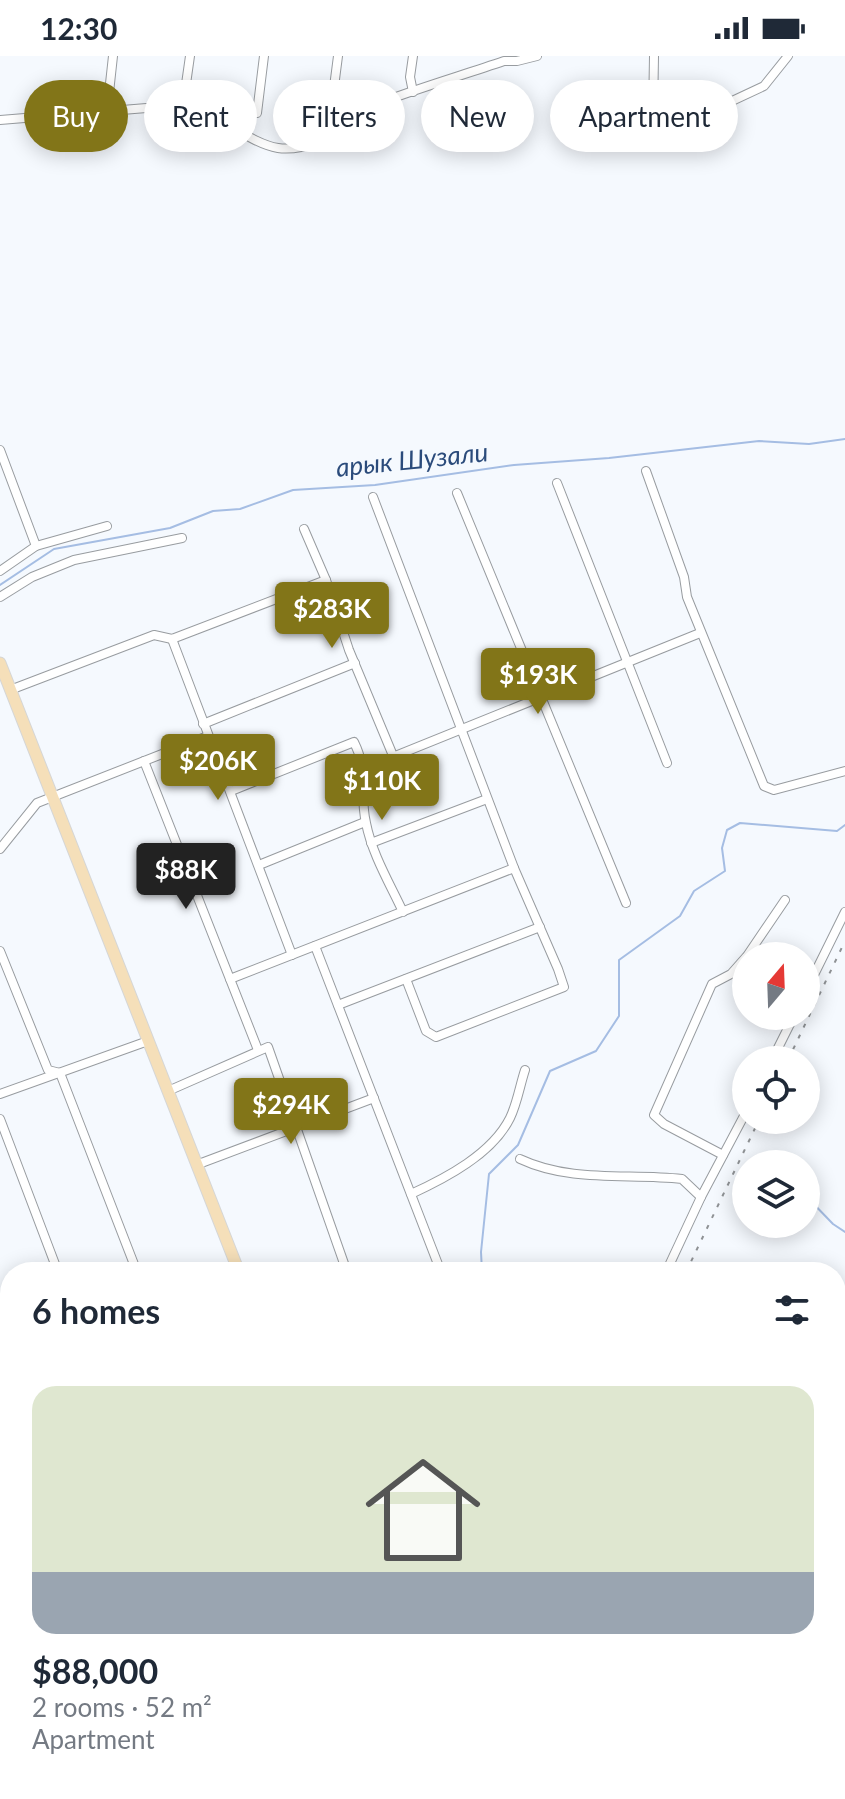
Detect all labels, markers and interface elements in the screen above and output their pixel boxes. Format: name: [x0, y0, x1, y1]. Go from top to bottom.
text: 12:30: [40, 10, 117, 46]
chip: Buy: [24, 80, 128, 152]
chip: Rent: [144, 80, 257, 152]
chip: Filters: [273, 80, 405, 152]
chip: New: [421, 80, 534, 152]
chip: Apartment: [550, 80, 738, 152]
water label: арык Шузали: [334, 435, 490, 483]
pin: $283K: [276, 582, 388, 650]
text: $283K: [293, 592, 371, 624]
pin: $193K: [482, 648, 594, 716]
text: $193K: [499, 658, 577, 690]
pin: $206K: [162, 734, 274, 802]
text: $206K: [179, 744, 257, 776]
pin: $110K: [326, 754, 438, 822]
text: $110K: [343, 764, 421, 796]
pin: $88K: [139, 843, 233, 911]
text: $88K: [154, 853, 218, 885]
north arrow: [732, 942, 820, 1030]
map controls: [732, 942, 820, 1238]
button: locate: [732, 1046, 820, 1134]
pin: $294K: [235, 1078, 347, 1146]
text: $294K: [252, 1088, 330, 1120]
button: layers: [732, 1150, 820, 1238]
icon: filters: [770, 1288, 814, 1332]
text: 6 homes: [32, 1290, 160, 1331]
icon: home: [351, 1438, 495, 1582]
text: $88,000: [32, 1650, 158, 1691]
text: 2 rooms · 52 m²: [32, 1691, 212, 1723]
text: Apartment: [32, 1723, 155, 1755]

